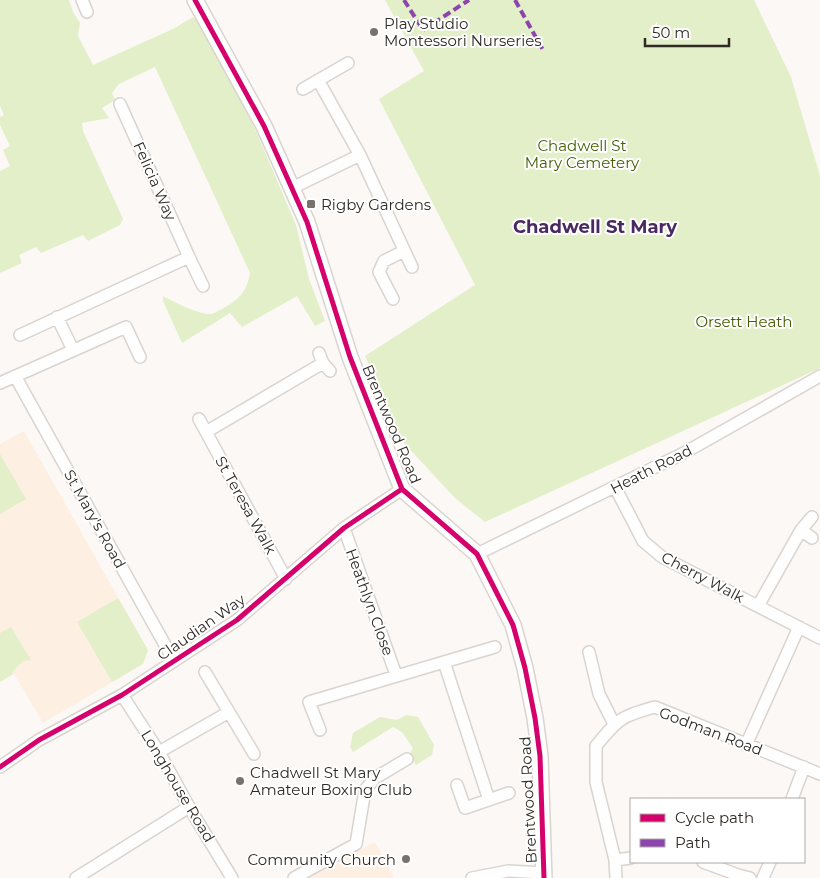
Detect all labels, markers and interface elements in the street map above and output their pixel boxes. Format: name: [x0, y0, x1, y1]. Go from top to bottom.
place label: Play Studio Montessori Nurseries: [384, 14, 542, 50]
scale bar: [645, 15, 729, 47]
text: 50 m: [652, 23, 690, 42]
marker: Play Studio Montessori Nurseries: [368, 26, 380, 38]
park label: Chadwell St Mary Cemetery: [525, 136, 640, 172]
street label: Felicia Way: [129, 139, 181, 224]
place label: Rigby Gardens: [321, 195, 431, 214]
marker: Rigby Gardens: [305, 198, 317, 210]
district label: Chadwell St Mary: [513, 216, 677, 238]
park label: Orsett Heath: [696, 312, 792, 331]
street label: Brentwood Road: [358, 362, 426, 486]
street label: Heath Road: [607, 440, 695, 498]
street label: St Teresa Walk: [211, 453, 281, 557]
street label: St Mary's Road: [60, 466, 130, 572]
street label: Heathlyn Close: [342, 546, 398, 658]
street label: Cherry Walk: [658, 547, 748, 607]
street label: Claudian Way: [153, 589, 249, 664]
street label: Godman Road: [657, 703, 765, 759]
street label: Longhouse Road: [137, 726, 219, 846]
street label: Brentwood Road: [515, 736, 541, 864]
place label: Chadwell St Mary Amateur Boxing Club: [250, 763, 412, 799]
marker: Chadwell St Mary Amateur Boxing Club: [234, 775, 246, 787]
legend: [630, 798, 805, 863]
text: Cycle path: [675, 808, 754, 827]
text: Path: [675, 833, 711, 852]
place label: Community Church: [248, 850, 396, 869]
marker: Community Church: [400, 853, 412, 865]

